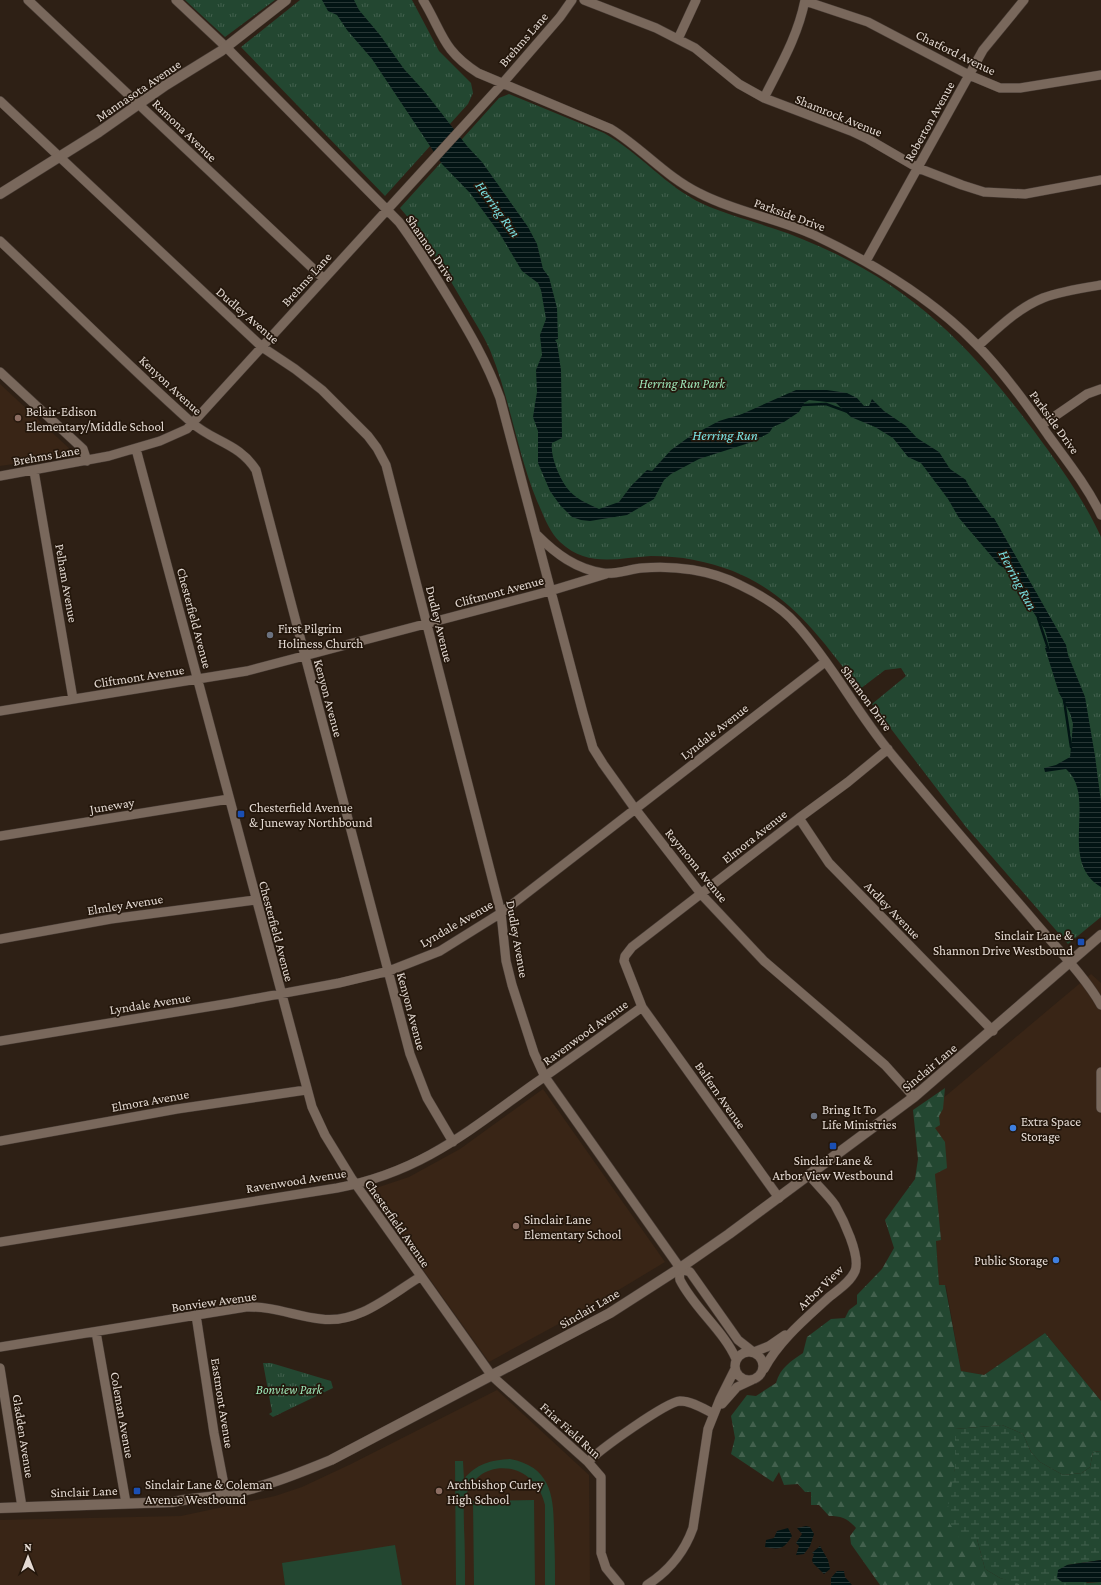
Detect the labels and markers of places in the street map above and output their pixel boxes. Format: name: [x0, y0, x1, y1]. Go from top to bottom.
place label: Belair-Edison Elementary/Middle School: [26, 404, 165, 434]
marker: Belair-Edison Elementary/Middle School: [13, 413, 23, 423]
place label: First Pilgrim Holiness Church: [278, 621, 363, 651]
marker: First Pilgrim Holiness Church: [265, 630, 275, 640]
place label: Chesterfield Avenue & Juneway Northbound: [249, 800, 373, 830]
marker: Chesterfield Avenue & Juneway Northbound: [236, 809, 246, 819]
place label: Sinclair Lane & Shannon Drive Westbound: [933, 928, 1074, 958]
marker: Sinclair Lane & Shannon Drive Westbound: [1076, 937, 1086, 947]
place label: Bring It To Life Ministries: [822, 1102, 897, 1132]
marker: Bring It To Life Ministries: [809, 1111, 819, 1121]
place label: Extra Space Storage: [1021, 1114, 1081, 1144]
marker: Extra Space Storage: [1008, 1123, 1018, 1133]
marker: Sinclair Lane & Arbor View Westbound: [828, 1141, 838, 1151]
place label: Sinclair Lane & Arbor View Westbound: [773, 1153, 894, 1183]
place label: Sinclair Lane Elementary School: [524, 1212, 622, 1242]
marker: Sinclair Lane Elementary School: [511, 1221, 521, 1231]
place label: Public Storage: [974, 1253, 1048, 1268]
marker: Public Storage: [1051, 1255, 1061, 1265]
place label: Sinclair Lane & Coleman Avenue Westbound: [145, 1477, 272, 1507]
place label: Archbishop Curley High School: [447, 1477, 544, 1507]
marker: Sinclair Lane & Coleman Avenue Westbound: [132, 1486, 142, 1496]
marker: Archbishop Curley High School: [434, 1486, 444, 1496]

